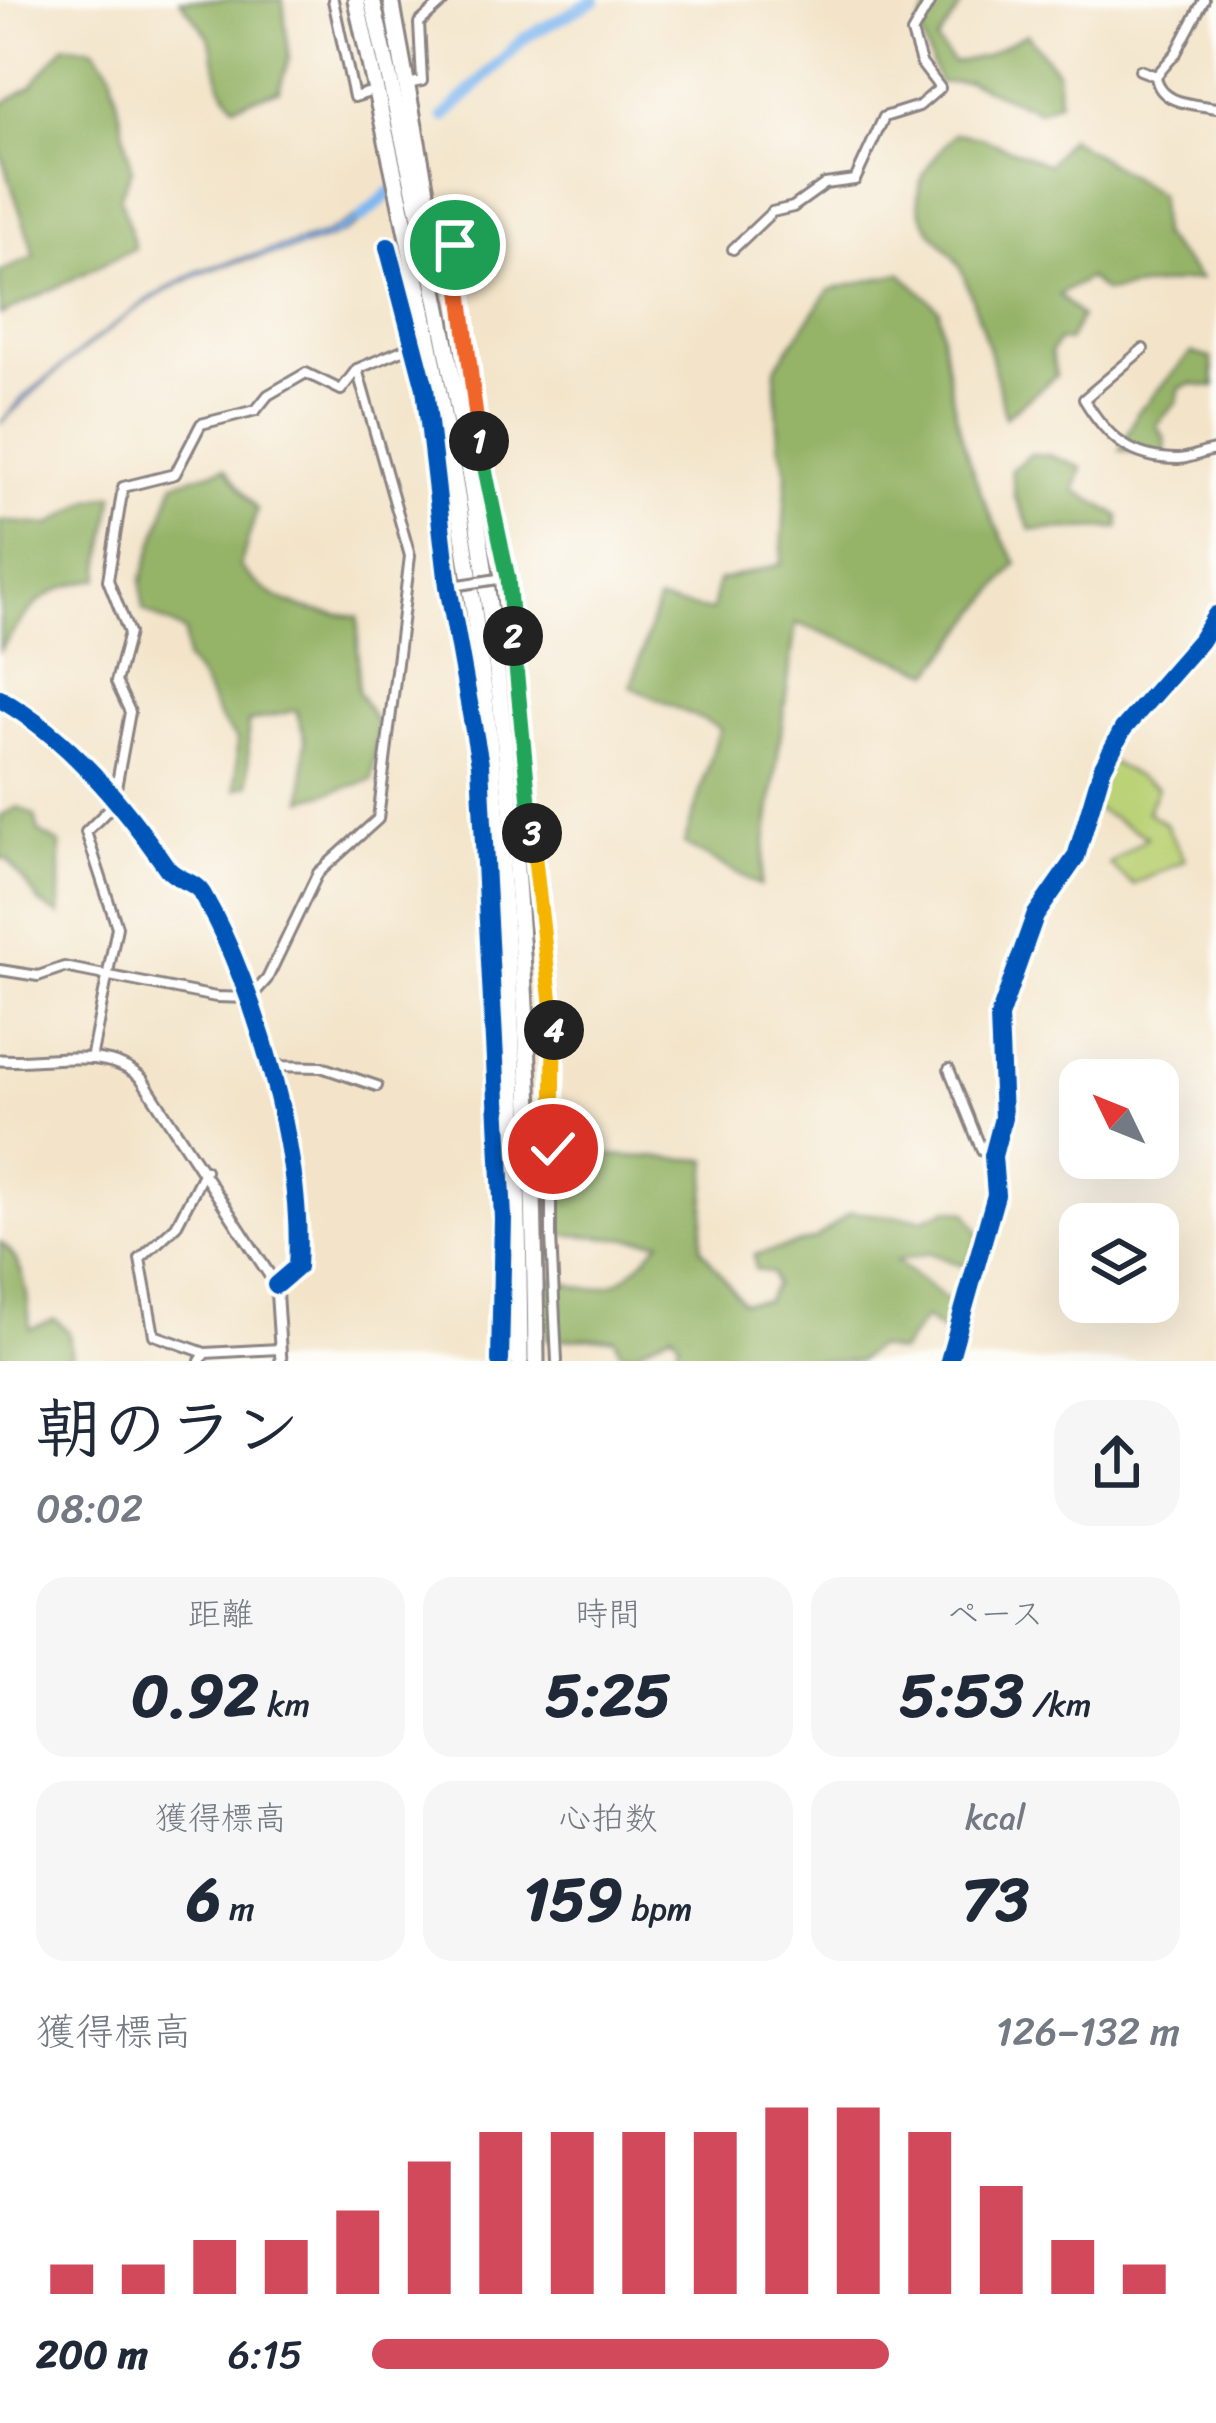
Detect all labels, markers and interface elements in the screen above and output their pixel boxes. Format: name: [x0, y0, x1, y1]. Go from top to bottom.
pin: [404, 194, 506, 296]
icon: arrive: [422, 212, 488, 278]
pin: 1: [449, 411, 509, 471]
text: 1: [472, 412, 486, 470]
pin: 2: [483, 606, 543, 666]
text: 2: [503, 607, 523, 665]
pin: 3: [502, 803, 562, 863]
text: 3: [523, 804, 541, 862]
pin: 4: [524, 1000, 584, 1060]
text: 4: [544, 1001, 564, 1059]
north arrow: [1059, 1059, 1179, 1179]
map controls: [1059, 1059, 1179, 1323]
pin: [502, 1098, 604, 1200]
icon: check: [520, 1116, 586, 1182]
button: layers: [1059, 1203, 1179, 1323]
text: 朝のラン: [36, 1370, 300, 1487]
button: share: [1054, 1400, 1180, 1526]
text: 08:02: [36, 1474, 143, 1543]
text: 距離: [188, 1585, 254, 1643]
text: 時間: [575, 1585, 641, 1643]
text: ペース: [947, 1585, 1044, 1643]
text: 0.92: [131, 1643, 259, 1749]
text: 5:25: [545, 1643, 671, 1749]
text: 5:53: [899, 1643, 1024, 1749]
text: km: [259, 1676, 310, 1734]
text: /km: [1024, 1676, 1091, 1734]
text: 獲得標高: [155, 1789, 287, 1847]
text: 心拍数: [558, 1789, 657, 1847]
text: kcal: [965, 1789, 1025, 1847]
text: 6: [187, 1847, 221, 1953]
text: 159: [524, 1847, 623, 1953]
text: 73: [962, 1847, 1029, 1953]
text: m: [221, 1880, 255, 1938]
text: bpm: [623, 1880, 692, 1938]
text: 獲得標高: [36, 1997, 192, 2066]
text: 126–132 m: [996, 1997, 1180, 2066]
text: 200 m: [36, 2320, 148, 2389]
text: 6:15: [228, 2320, 303, 2389]

